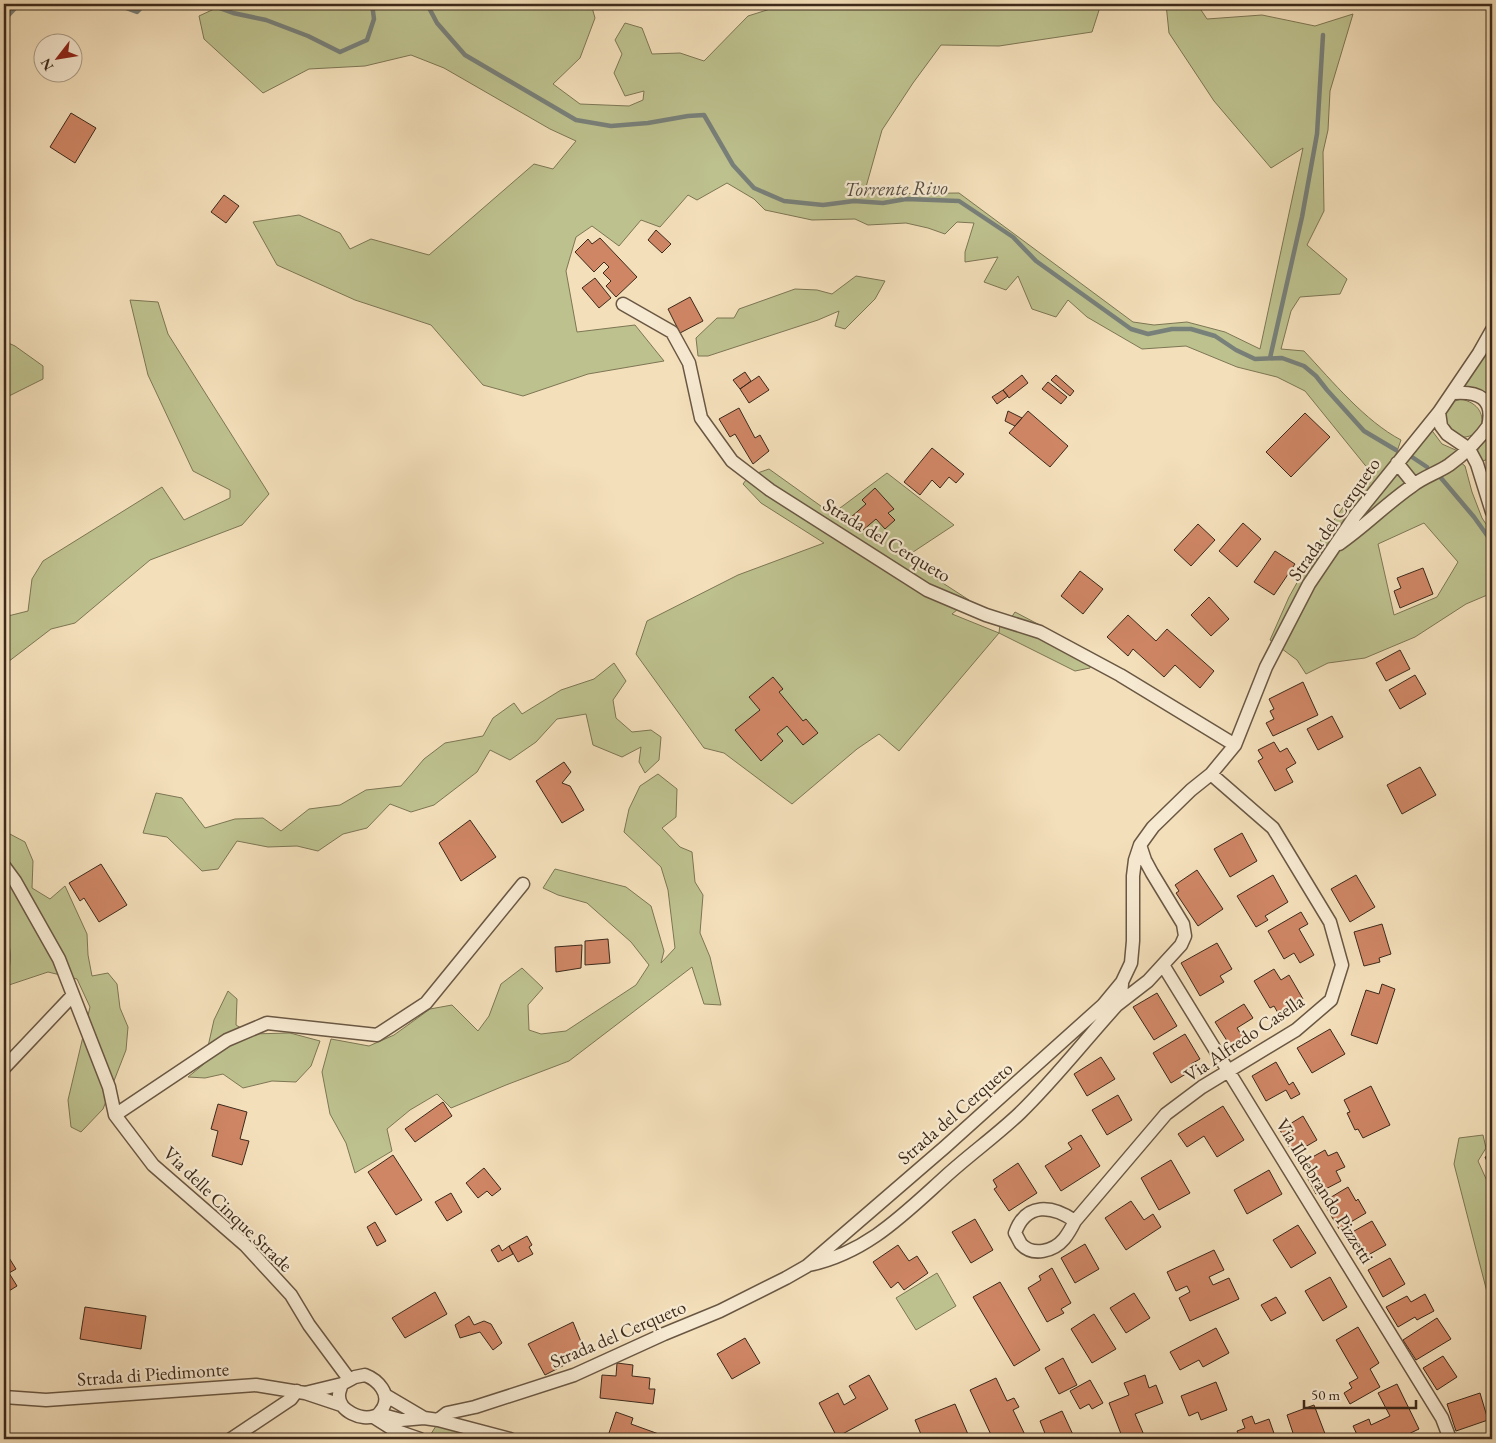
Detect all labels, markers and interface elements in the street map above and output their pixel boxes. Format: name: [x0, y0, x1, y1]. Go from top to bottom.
north arrow: [32, 32, 82, 82]
text: N: [36, 55, 57, 74]
water label: Torrente Rivo: [844, 174, 948, 202]
street label: Strada del Cerqueto: [1282, 452, 1386, 586]
street label: Strada del Cerqueto: [818, 492, 956, 588]
street label: Via Alfredo Casella: [1179, 988, 1309, 1087]
street label: Strada del Cerqueto: [892, 1056, 1018, 1170]
street label: Via Ildebrando Pizzetti: [1270, 1114, 1380, 1269]
street label: Via delle Cinque Strade: [158, 1141, 298, 1277]
street label: Strada del Cerqueto: [546, 1294, 690, 1374]
street label: Strada di Piedimonte: [76, 1356, 230, 1392]
scale bar: [1304, 1378, 1416, 1410]
text: 50 m: [1311, 1385, 1340, 1404]

